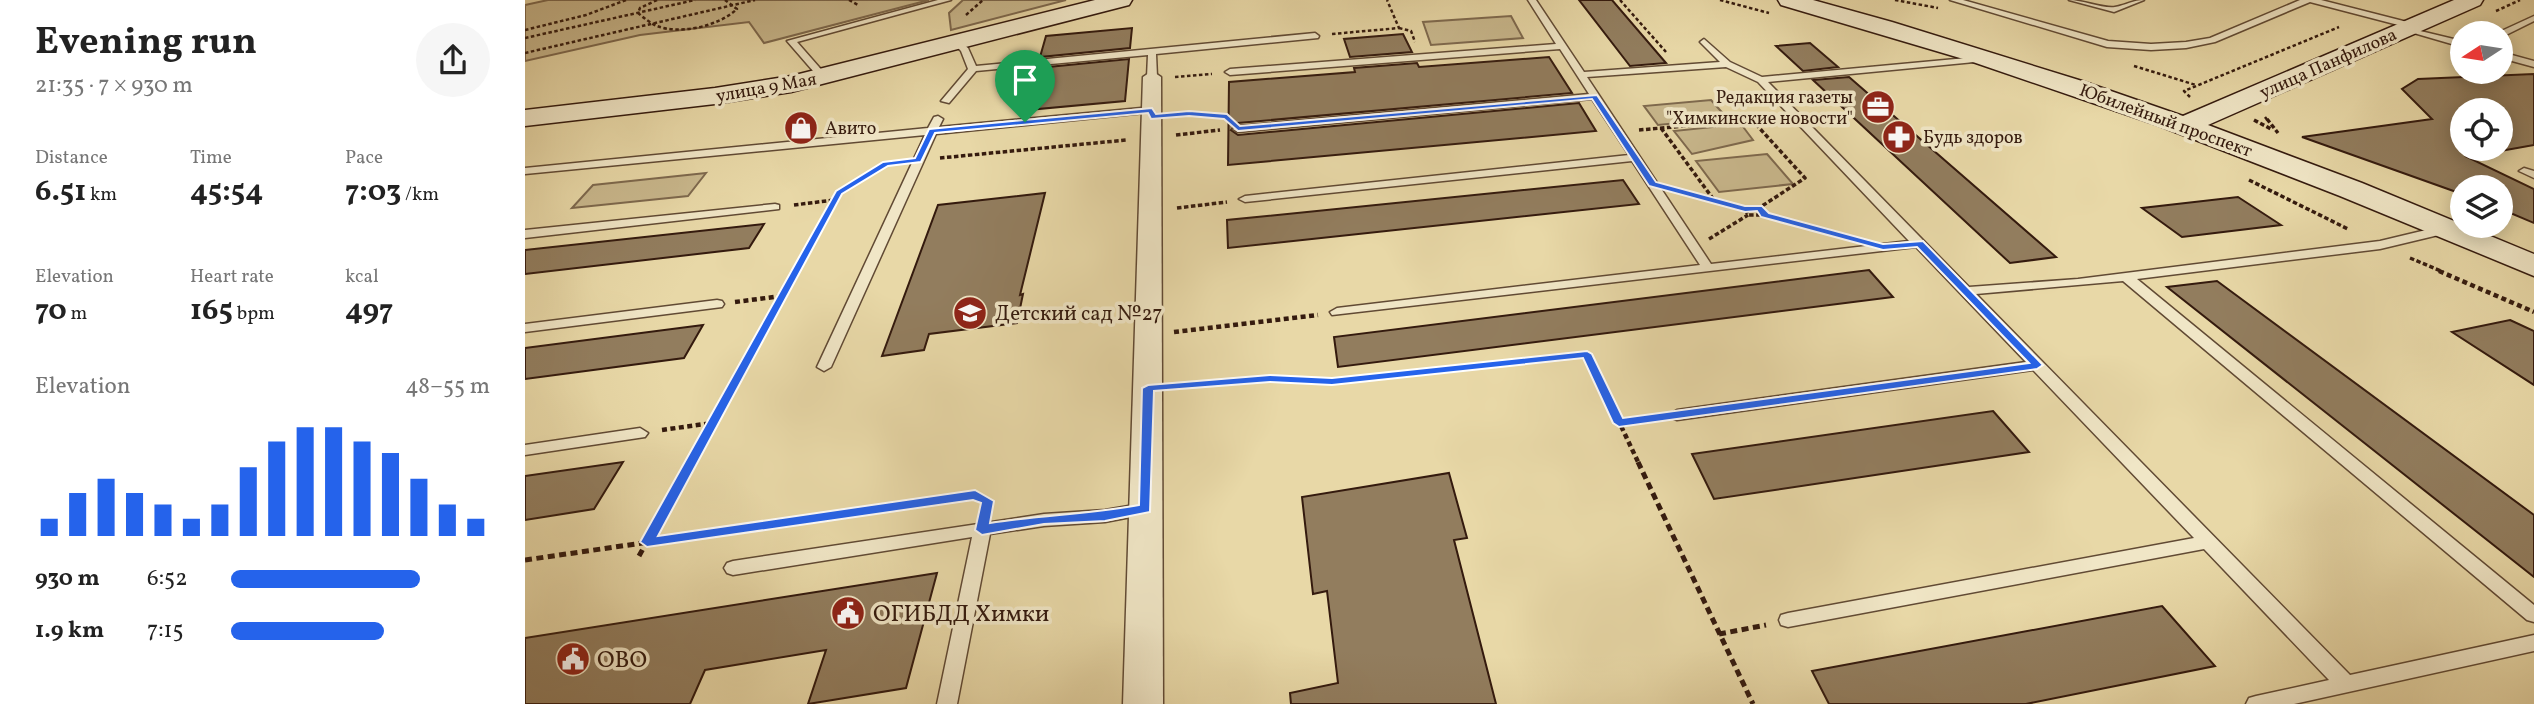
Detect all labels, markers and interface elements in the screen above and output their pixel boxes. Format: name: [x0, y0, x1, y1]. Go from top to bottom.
text: Evening run: [35, 17, 257, 70]
north arrow: [2450, 21, 2513, 84]
map controls: [2450, 21, 2513, 238]
button: share: [416, 23, 490, 97]
street label: улица Панфилова: [2256, 23, 2401, 106]
pin: [995, 50, 1055, 122]
icon: arrive: [1006, 61, 1044, 99]
street label: улица 9 Мая: [714, 67, 819, 110]
text: 21:35 · 7 × 930 m: [35, 70, 193, 102]
street label: Юбилейный проспект: [2076, 78, 2255, 164]
place label: Редакция газеты "Химкинские новости": [1666, 86, 1853, 132]
office icon: Редакция газеты "Химкинские новости": [1859, 88, 1897, 126]
button: locate: [2450, 98, 2513, 161]
shop icon: Авито: [782, 109, 820, 147]
place label: Авито: [825, 117, 876, 142]
pharmacy icon: Будь здоров: [1880, 118, 1918, 156]
place label: Будь здоров: [1923, 126, 2023, 151]
text: Distance: [35, 145, 108, 171]
text: Time: [190, 145, 232, 171]
text: Pace: [345, 145, 383, 171]
text: 6.51: [35, 171, 86, 213]
text: 45:54: [190, 171, 263, 213]
text: 7:03: [345, 171, 401, 213]
button: layers: [2450, 175, 2513, 238]
text: km: [86, 182, 117, 208]
text: /km: [401, 182, 439, 208]
text: Elevation: [35, 264, 114, 290]
text: Heart rate: [190, 264, 274, 290]
text: kcal: [345, 264, 379, 290]
text: 70: [35, 290, 67, 332]
text: 165: [190, 290, 233, 332]
text: 497: [345, 290, 393, 332]
school or university icon: Детский сад №27: [951, 294, 989, 332]
place label: Детский сад №27: [995, 300, 1162, 329]
text: m: [67, 301, 87, 327]
text: bpm: [233, 301, 275, 327]
text: Elevation: [35, 371, 131, 403]
text: 48–55 m: [405, 371, 490, 403]
text: 930 m: [35, 563, 100, 595]
text: 6:52: [147, 563, 187, 595]
public building icon: ОГИБДД Химки: [829, 594, 867, 632]
place label: ОГИБДД Химки: [873, 598, 1049, 632]
text: 1.9 km: [35, 615, 104, 647]
text: 7:15: [147, 615, 184, 647]
public building icon: ОВО: [554, 640, 592, 678]
place label: ОВО: [597, 644, 647, 678]

